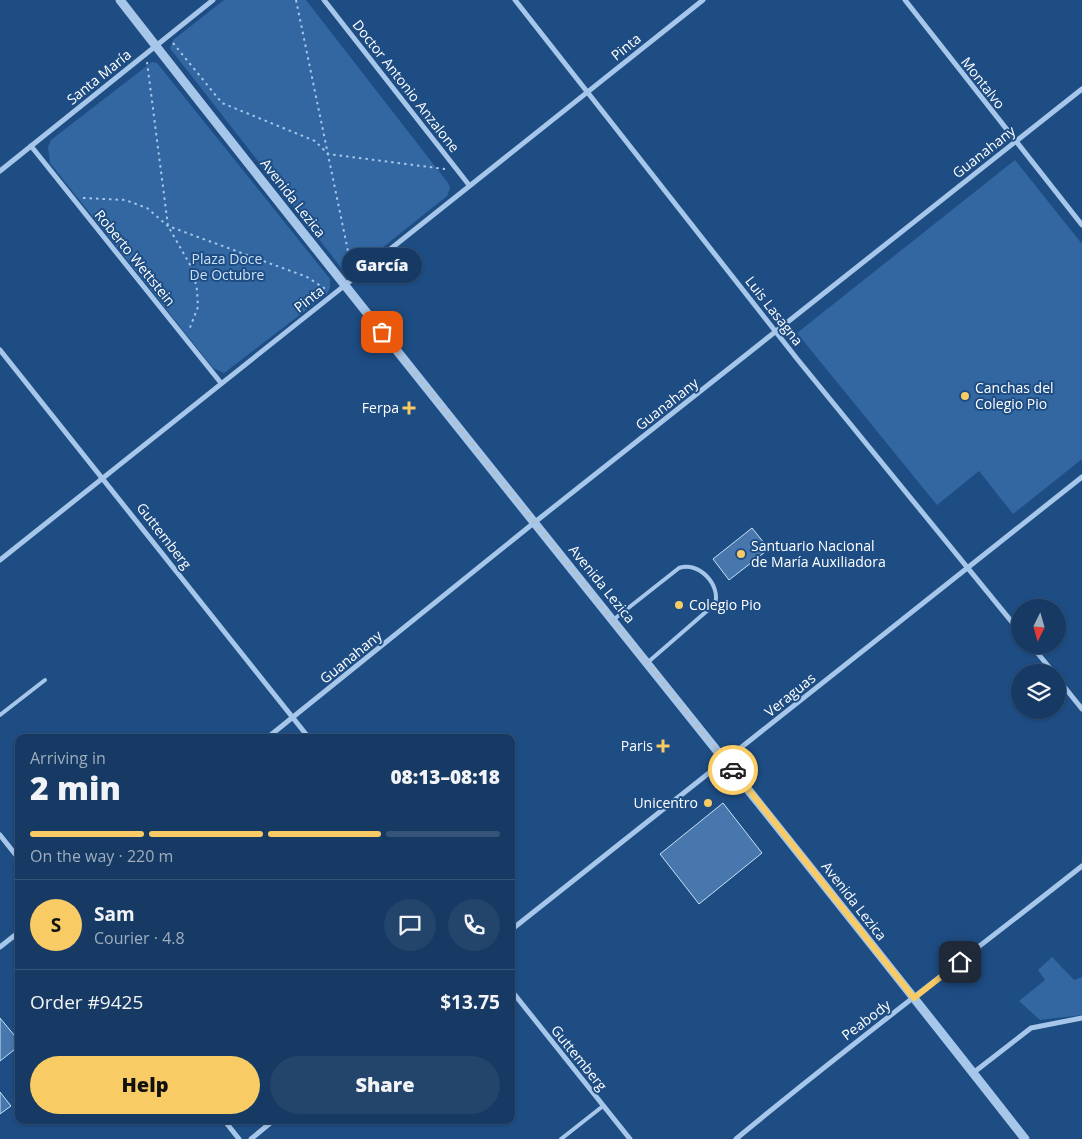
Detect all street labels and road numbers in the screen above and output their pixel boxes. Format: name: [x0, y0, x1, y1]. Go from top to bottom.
street label: Doctor Antonio Anzalone: [349, 16, 464, 156]
street label: Pinta: [607, 29, 645, 64]
street label: Santa María: [62, 45, 135, 108]
street label: Montalvo: [957, 53, 1010, 113]
street label: Guanahany: [948, 120, 1020, 182]
street label: Avenida Lezica: [256, 154, 330, 241]
street label: Roberto Wettstein: [91, 206, 180, 310]
street label: Luis Lasagna: [741, 272, 808, 349]
street label: Pinta: [290, 281, 328, 316]
street label: Guanahany: [631, 372, 703, 434]
street label: Guttemberg: [132, 499, 197, 573]
street label: Avenida Lezica: [565, 541, 640, 627]
street label: Guanahany: [316, 625, 387, 688]
street label: Veraguas: [760, 668, 819, 721]
street label: Avenida Lezica: [817, 857, 891, 944]
street label: Peabody: [837, 994, 895, 1044]
street label: Guttemberg: [547, 1021, 612, 1095]

